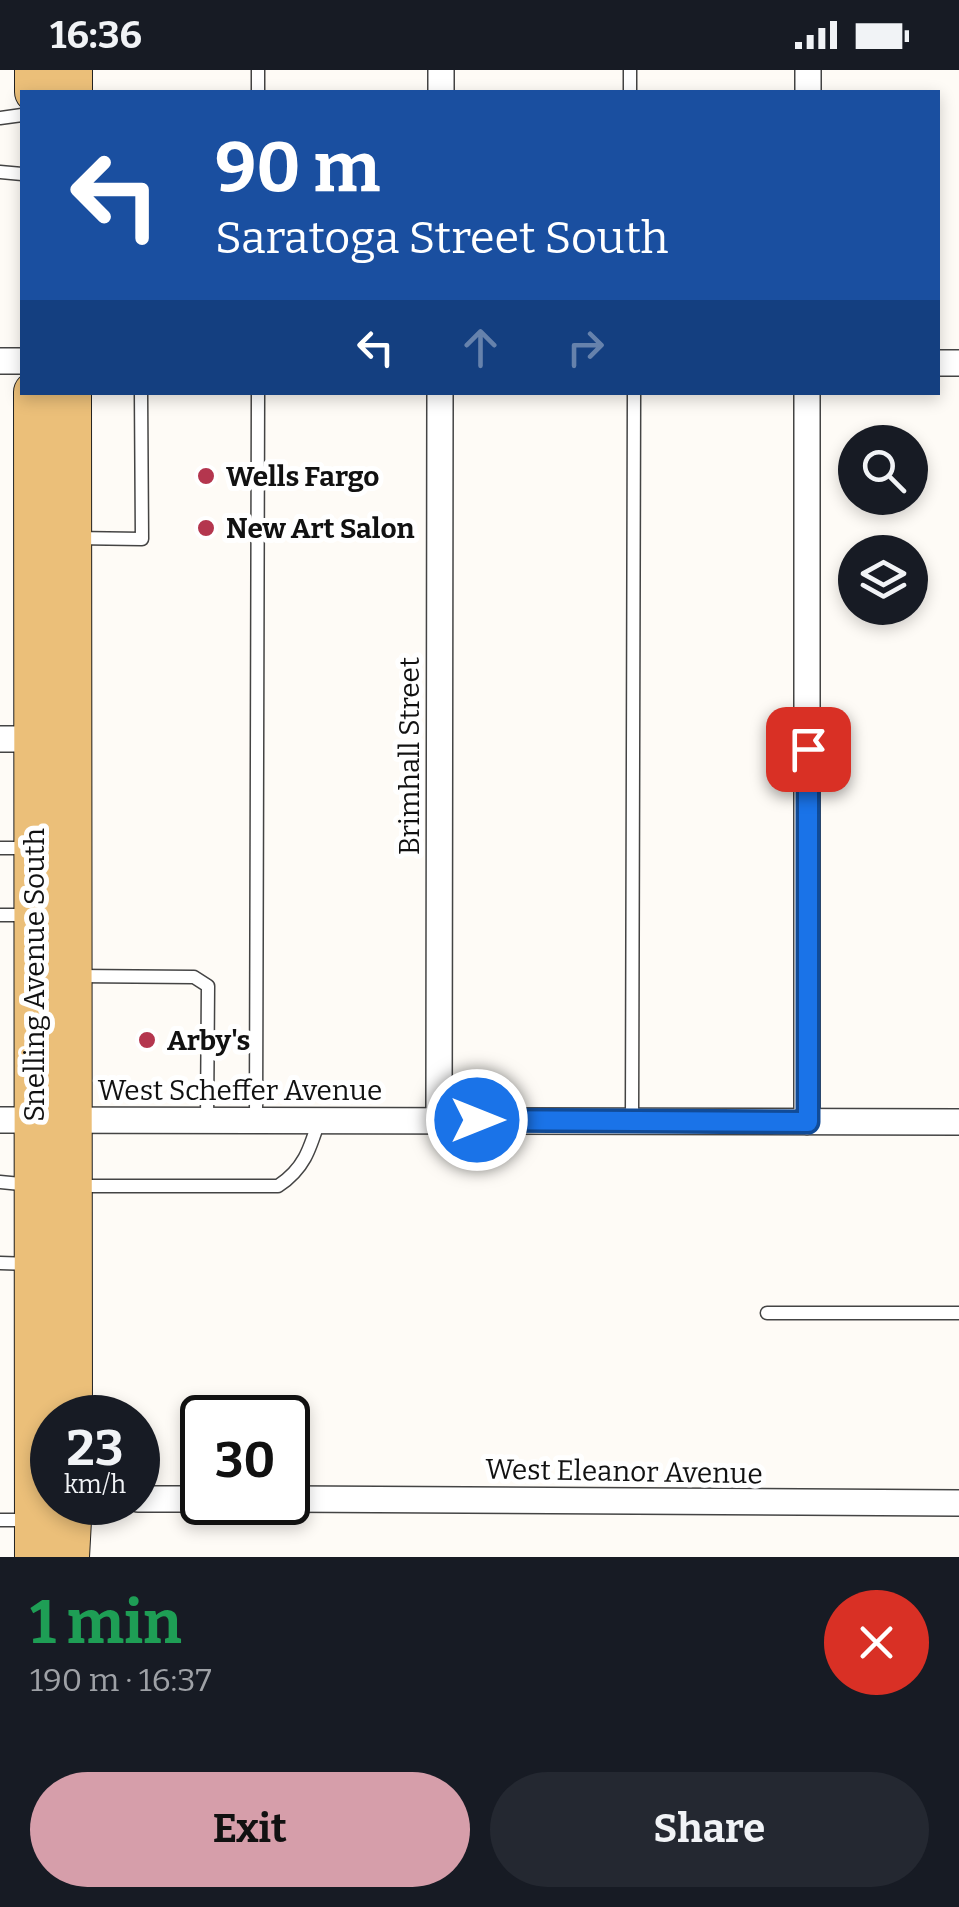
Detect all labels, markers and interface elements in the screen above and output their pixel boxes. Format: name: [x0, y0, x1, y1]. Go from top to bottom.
text: 16:36: [50, 12, 142, 58]
text: 90 m: [215, 126, 380, 210]
icon: left: [50, 130, 180, 260]
text: Saratoga Street South: [215, 211, 669, 265]
icon: left: [348, 320, 403, 375]
icon: ahead: [453, 320, 508, 375]
icon: right: [558, 320, 613, 375]
map controls: [838, 425, 928, 625]
button: search: [838, 425, 928, 515]
place label: Wells Fargo: [226, 460, 379, 493]
marker: Wells Fargo: [195, 465, 217, 487]
place label: New Art Salon: [226, 512, 415, 545]
marker: New Art Salon: [195, 517, 217, 539]
button: layers: [838, 535, 928, 625]
street label: Brimhall Street: [393, 657, 426, 855]
pin: [766, 707, 851, 792]
icon: arrive: [781, 722, 836, 777]
street label: Snelling Avenue South: [18, 828, 51, 1122]
place label: Arby's: [167, 1024, 250, 1057]
marker: Arby's: [136, 1029, 158, 1051]
position arrow: [425, 1068, 529, 1172]
street label: West Scheffer Avenue: [98, 1074, 382, 1107]
speed limit sign: 30: [180, 1395, 310, 1525]
text: 23: [67, 1418, 123, 1478]
street label: West Eleanor Avenue: [485, 1453, 763, 1490]
text: km/h: [64, 1470, 126, 1500]
text: 1 min: [30, 1587, 182, 1659]
button: close: [824, 1590, 929, 1695]
text: 190 m · 16:37: [30, 1661, 212, 1699]
button: Exit: [30, 1772, 470, 1887]
button: Share: [490, 1772, 929, 1887]

